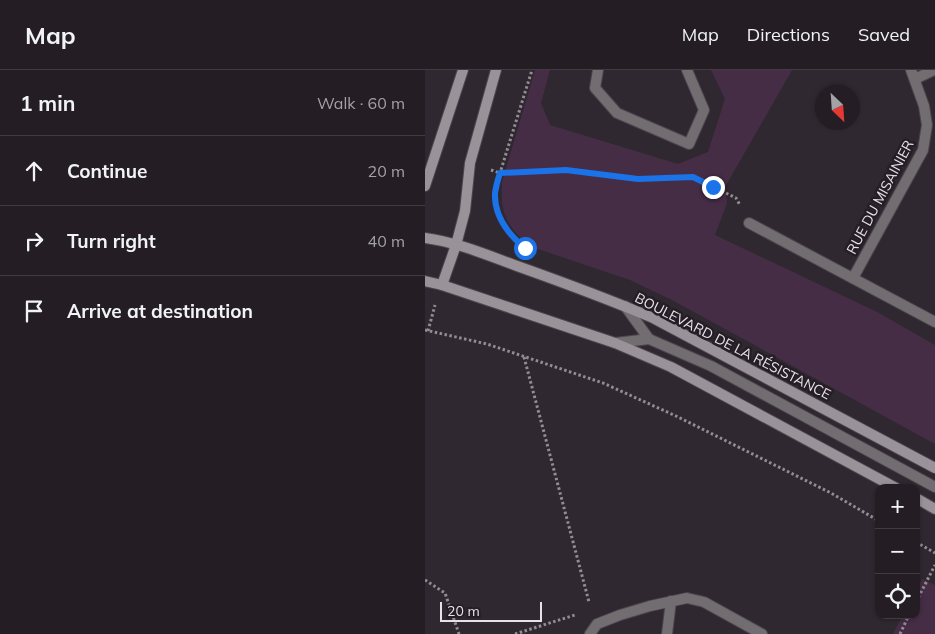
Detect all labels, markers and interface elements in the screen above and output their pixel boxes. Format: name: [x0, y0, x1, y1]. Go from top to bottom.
text: Map: [25, 20, 76, 50]
text: Map: [682, 23, 719, 46]
text: Directions: [747, 23, 830, 46]
text: Saved: [858, 23, 910, 46]
north arrow: [815, 85, 860, 130]
text: 1 min: [20, 90, 75, 116]
text: Walk · 60 m: [317, 93, 405, 113]
street label: RUE DU MISAINIER: [842, 137, 918, 257]
icon: ahead: [20, 157, 48, 185]
text: Continue: [67, 159, 147, 183]
text: 20 m: [368, 161, 405, 181]
route end: [702, 176, 725, 199]
icon: right: [20, 227, 48, 255]
text: Turn right: [67, 229, 156, 253]
text: 40 m: [368, 231, 405, 251]
route start: [514, 237, 537, 260]
street label: BOULEVARD DE LA RÉSISTANCE: [632, 289, 834, 403]
icon: arrive: [20, 297, 48, 325]
text: Arrive at destination: [67, 299, 253, 323]
map controls: [875, 484, 920, 619]
button: +: [875, 484, 920, 529]
button: −: [875, 529, 920, 574]
button: locate: [875, 574, 920, 619]
scale bar: [440, 599, 543, 622]
text: 20 m: [447, 602, 480, 620]

